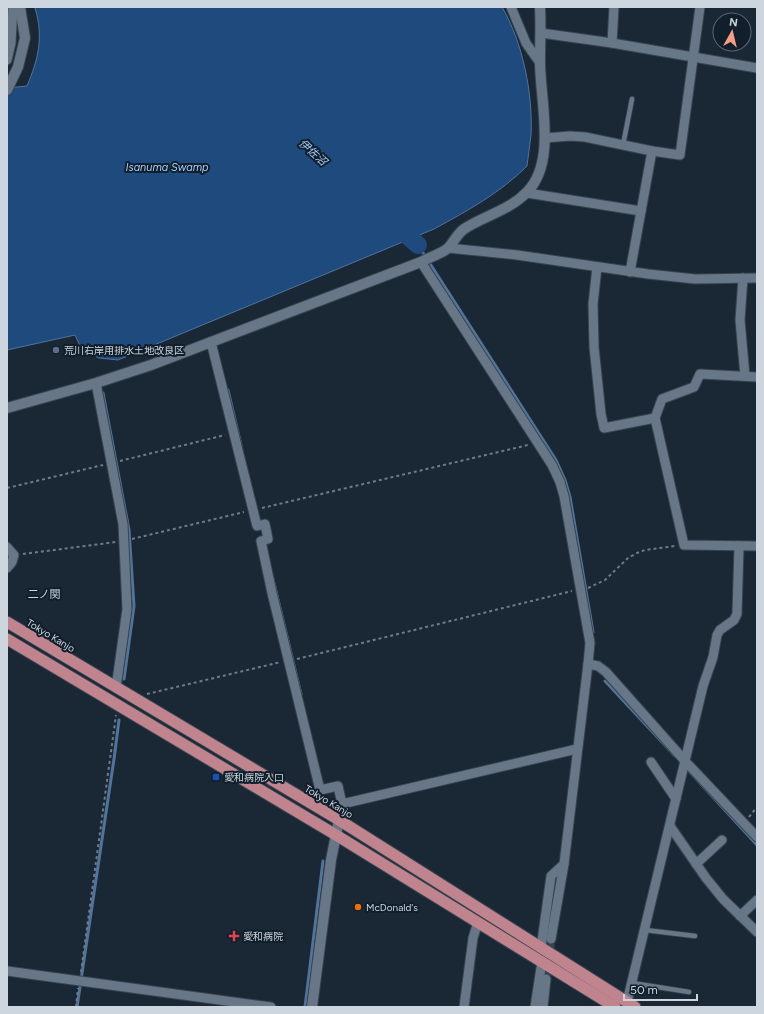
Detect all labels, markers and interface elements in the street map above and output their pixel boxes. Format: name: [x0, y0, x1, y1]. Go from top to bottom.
north arrow: [712, 12, 752, 52]
text: N: [728, 16, 738, 30]
water label: 伊佐沼: [296, 137, 331, 169]
water label: Isanuma Swamp: [126, 161, 209, 174]
place label: 荒川右岸用排水土地改良区: [64, 344, 184, 357]
marker: 荒川右岸用排水土地改良区: [51, 345, 61, 355]
district label: 二ノ関: [28, 588, 61, 601]
street label: Tokyo Kanjo: [24, 616, 77, 655]
place label: 愛和病院入口: [224, 771, 284, 784]
marker: 愛和病院入口: [211, 772, 221, 782]
street label: Tokyo Kanjo: [302, 782, 355, 821]
place label: McDonald's: [366, 901, 418, 914]
marker: McDonald's: [353, 902, 363, 912]
marker: 愛和病院: [228, 930, 240, 942]
place label: 愛和病院: [243, 930, 283, 943]
scale bar: [624, 976, 697, 1002]
text: 50 m: [630, 983, 658, 997]

